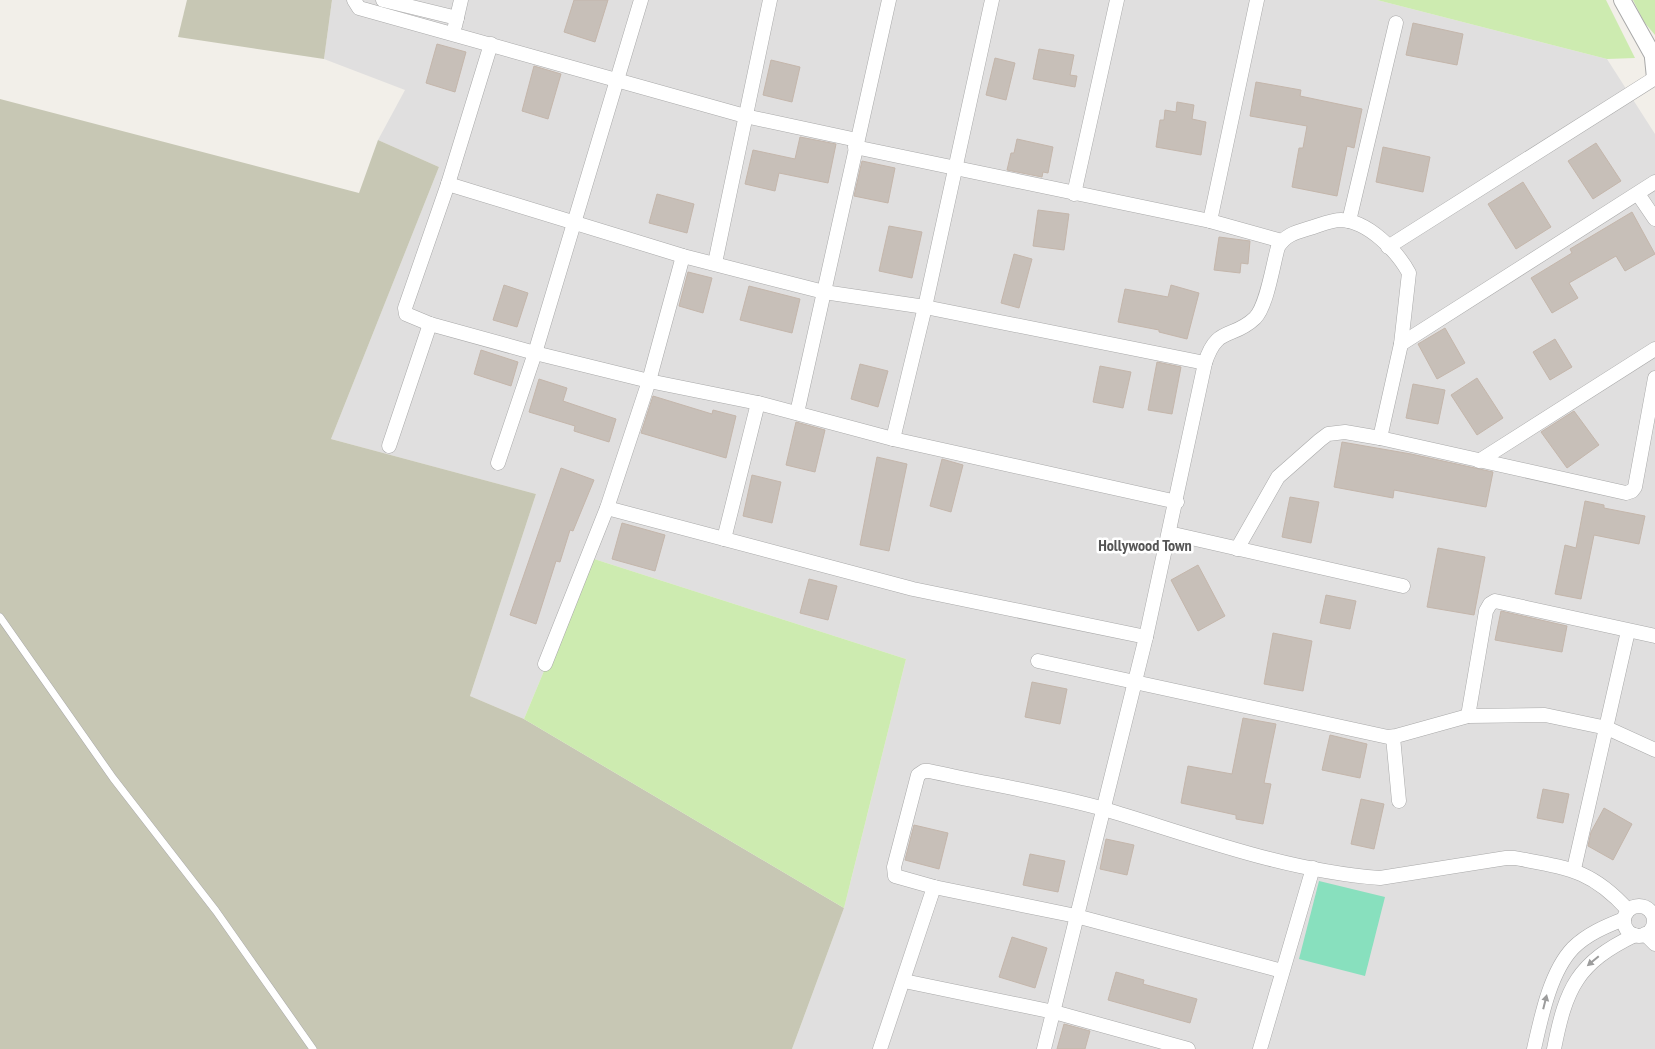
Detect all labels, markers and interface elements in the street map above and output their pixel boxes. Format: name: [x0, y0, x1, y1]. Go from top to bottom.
district label: Hollywood Town: [1098, 535, 1192, 555]
one-way arrow: [1587, 955, 1600, 966]
one-way arrow: [1542, 994, 1550, 1009]

